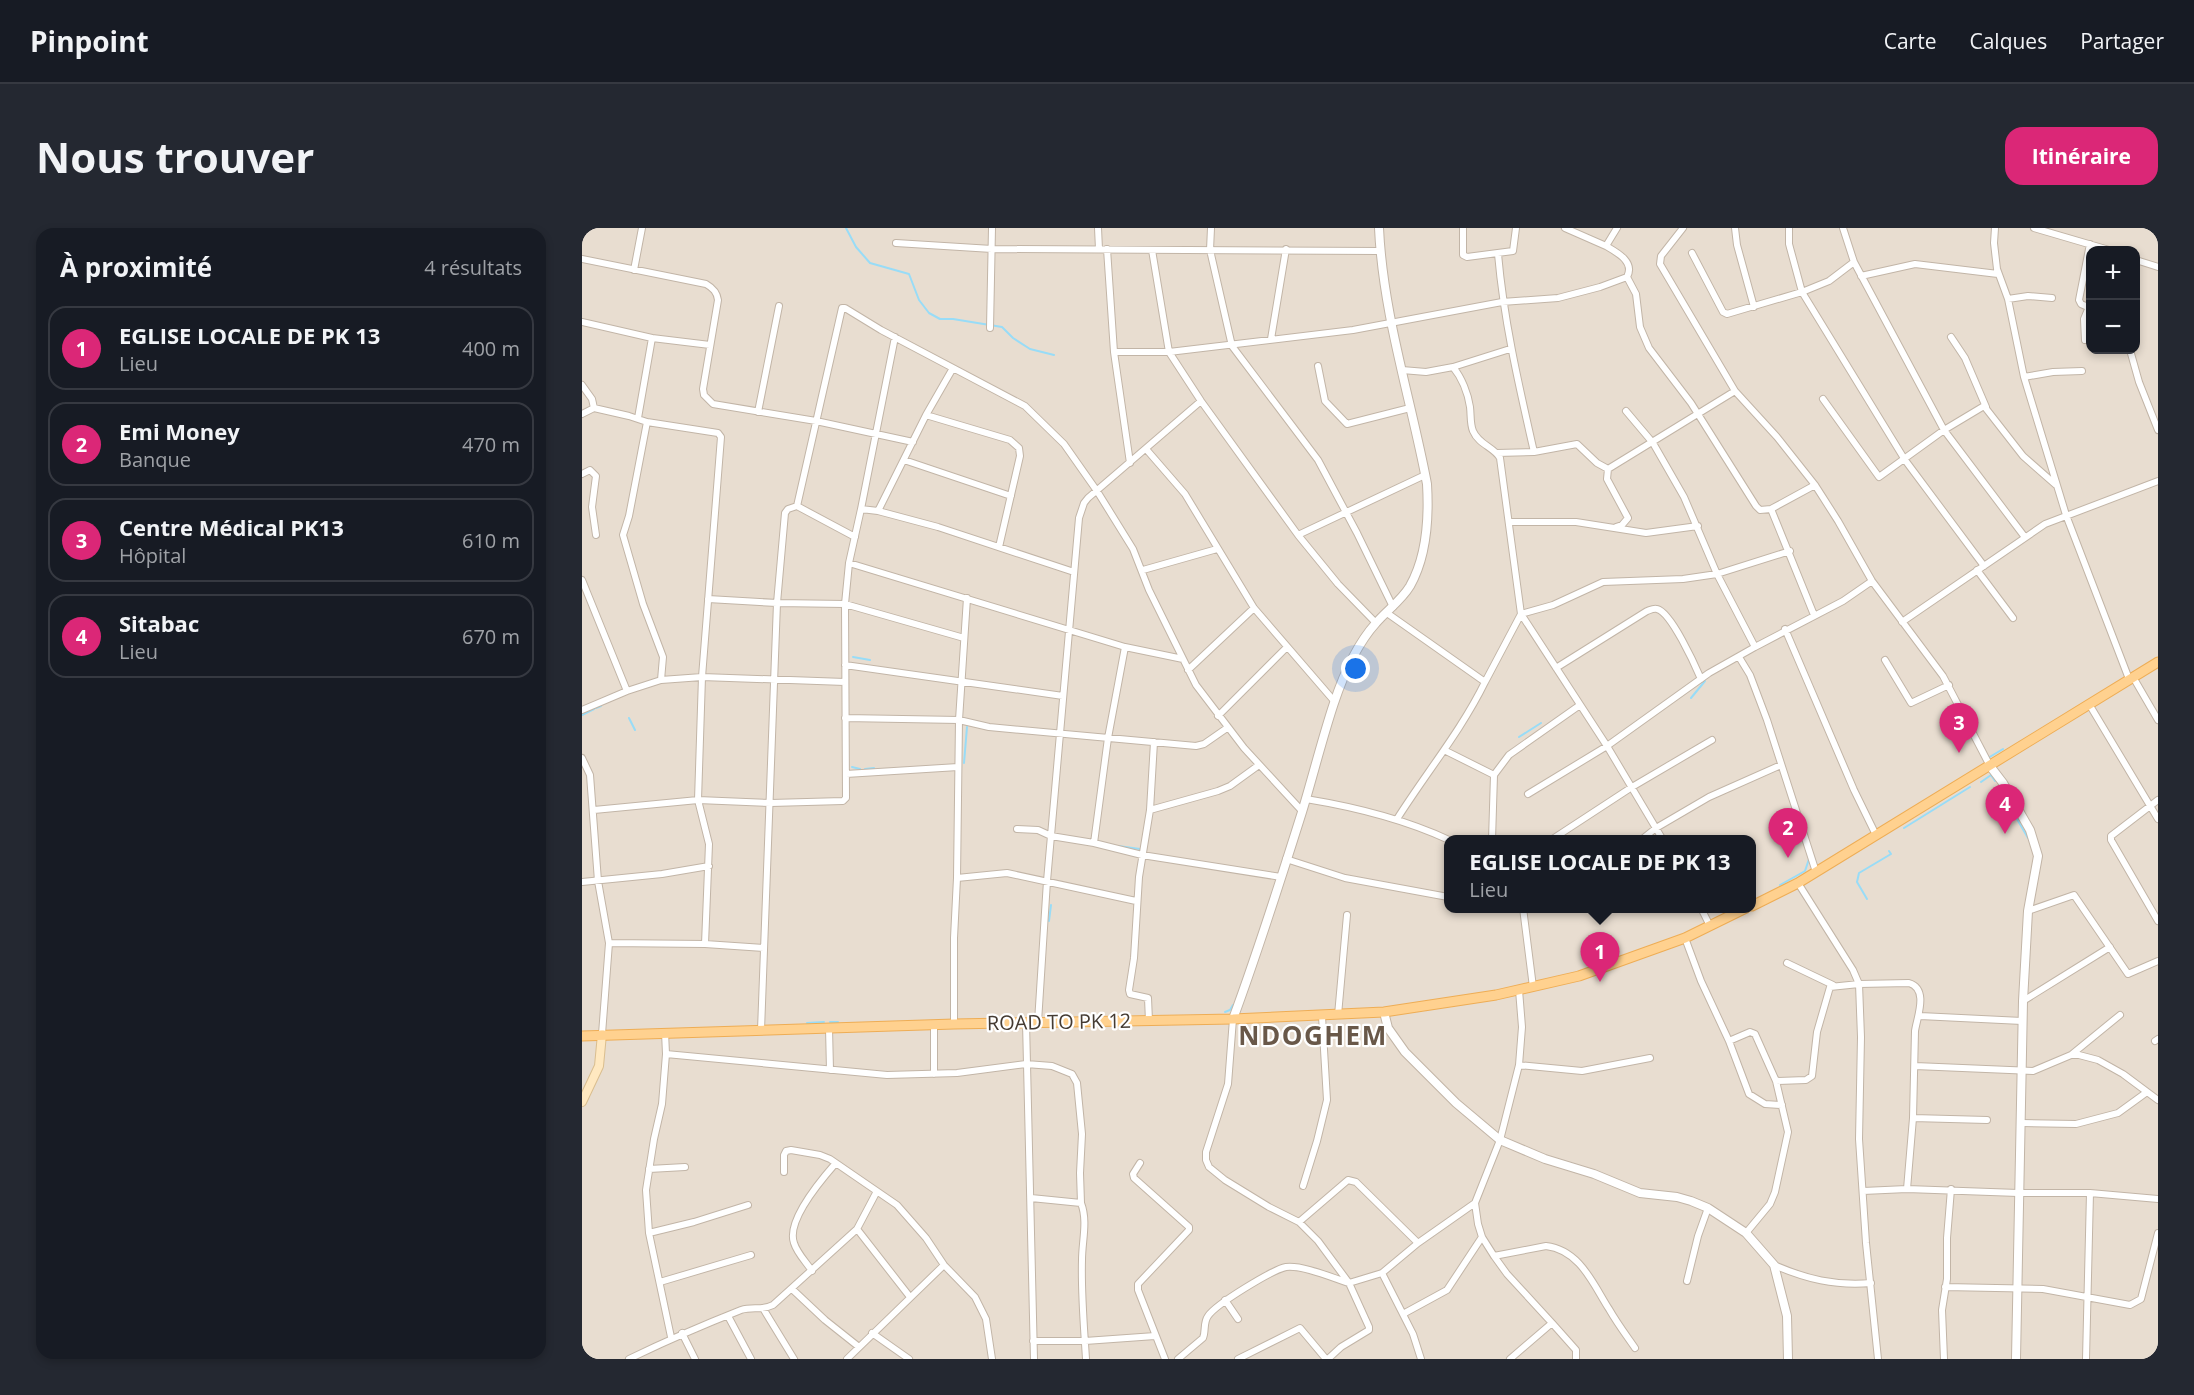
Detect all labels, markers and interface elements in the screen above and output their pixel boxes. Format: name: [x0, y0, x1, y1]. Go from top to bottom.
text: Pinpoint: [30, 22, 149, 60]
text: Carte: [1884, 27, 1936, 55]
text: Calques: [1969, 27, 2047, 55]
text: Partager: [2080, 27, 2164, 55]
button: Itinéraire: [2005, 127, 2158, 185]
text: Nous trouver: [36, 128, 314, 185]
map controls: [2086, 246, 2140, 354]
button: +: [2086, 246, 2140, 300]
text: À proximité: [60, 249, 212, 285]
text: 4 résultats: [424, 254, 522, 281]
button: −: [2086, 300, 2140, 354]
text: EGLISE LOCALE DE PK 13: [119, 320, 380, 350]
text: 1: [76, 335, 87, 362]
text: 400 m: [462, 335, 520, 362]
text: Lieu: [119, 350, 158, 377]
text: Emi Money: [119, 416, 240, 446]
text: 2: [76, 431, 87, 458]
text: 470 m: [462, 431, 520, 458]
text: Banque: [119, 446, 191, 473]
text: Centre Médical PK13: [119, 512, 344, 542]
text: 3: [76, 527, 87, 554]
text: 610 m: [462, 527, 520, 554]
text: Hôpital: [119, 542, 186, 569]
text: Sitabac: [119, 608, 199, 638]
text: 4: [76, 623, 87, 650]
text: 670 m: [462, 623, 520, 650]
text: Lieu: [119, 638, 158, 665]
your location: [1341, 654, 1370, 683]
pin: 3: [1940, 704, 1978, 753]
pin: 4: [1986, 784, 2024, 834]
pin: 2: [1768, 808, 1808, 858]
popup: [1444, 835, 1756, 913]
text: EGLISE LOCALE DE PK 13: [1469, 846, 1731, 876]
text: Lieu: [1469, 876, 1508, 903]
pin: 1: [1580, 932, 1620, 982]
street label: ROAD TO PK 12: [987, 1007, 1131, 1036]
district label: NDOGHEM: [1238, 1017, 1388, 1053]

